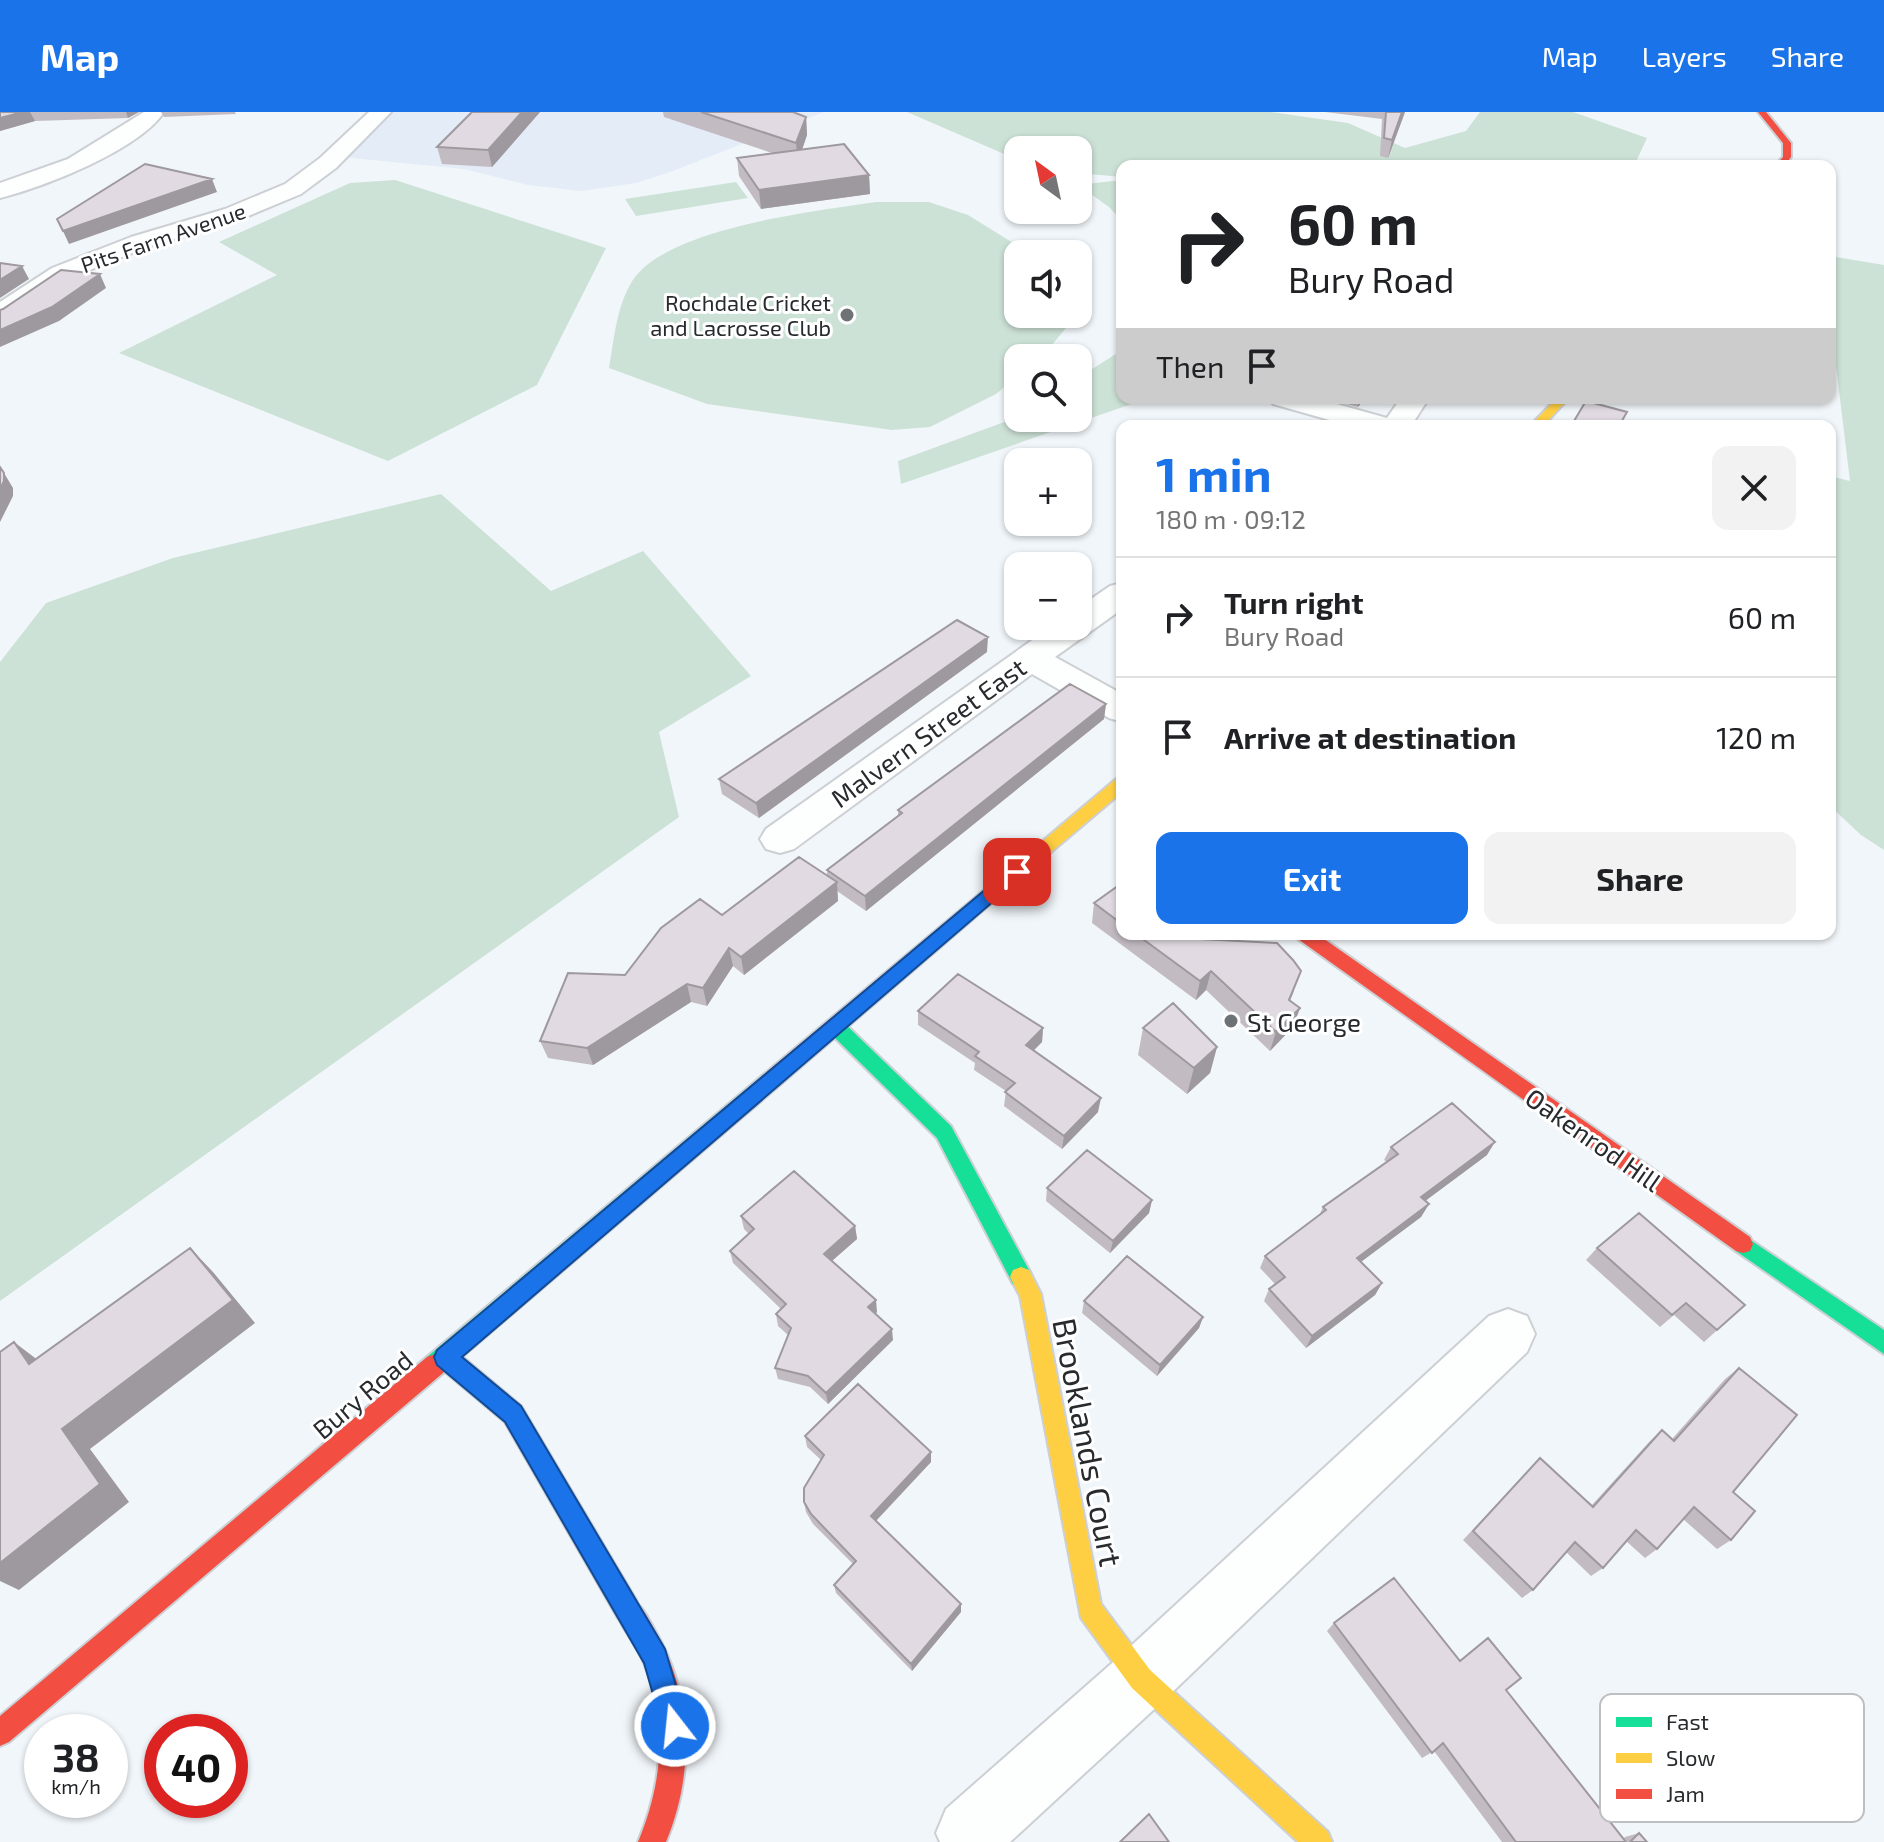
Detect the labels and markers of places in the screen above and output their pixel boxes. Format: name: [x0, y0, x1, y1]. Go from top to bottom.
place label: Rochdale Cricket and Lacrosse Club: [650, 289, 831, 340]
marker: Rochdale Cricket and Lacrosse Club: [838, 306, 856, 324]
pin: [983, 838, 1051, 906]
place label: St George: [1247, 1006, 1361, 1037]
marker: St George: [1222, 1012, 1240, 1030]

